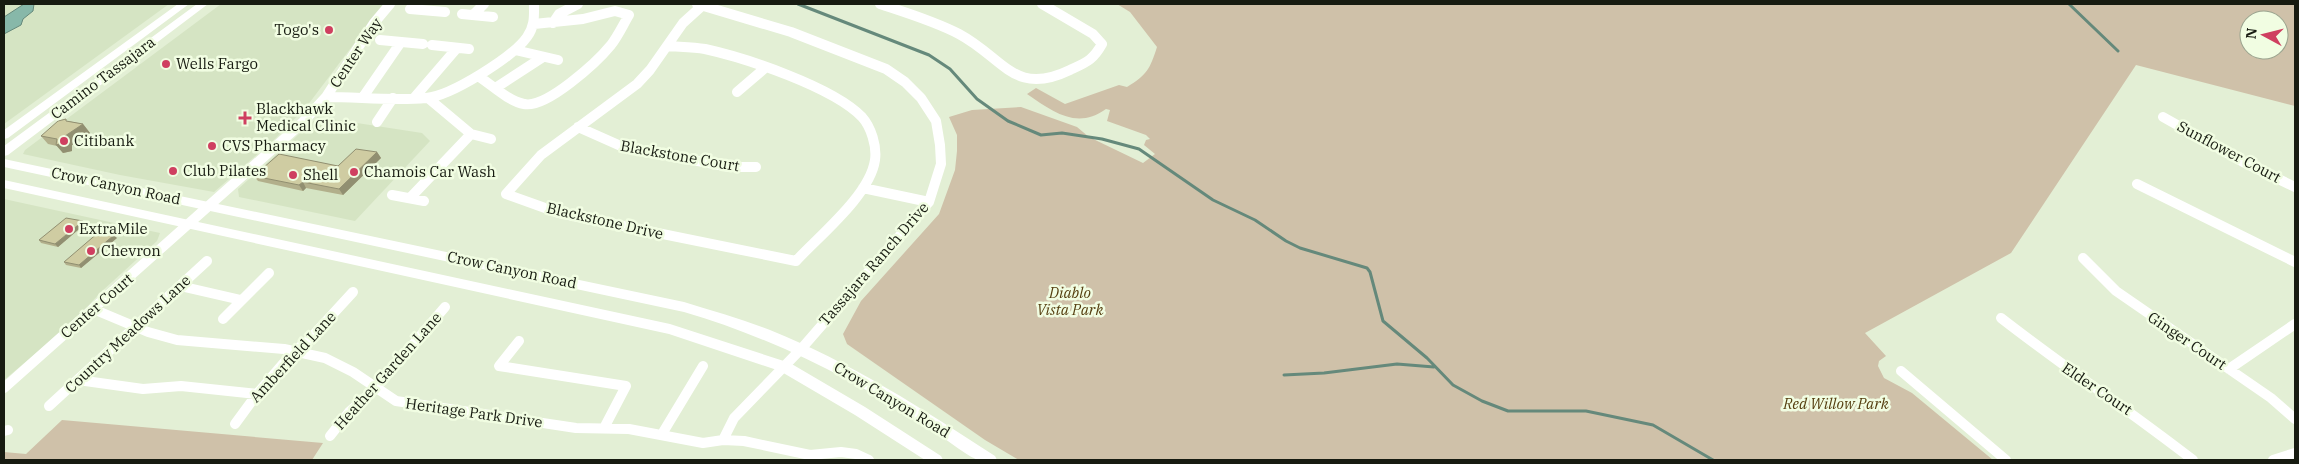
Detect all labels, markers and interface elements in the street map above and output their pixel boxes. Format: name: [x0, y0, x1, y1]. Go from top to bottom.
north arrow: [2239, 10, 2289, 60]
street label: Center Way: [325, 14, 386, 91]
place label: Togo's: [274, 20, 319, 39]
marker: Togo's: [323, 24, 335, 36]
text: N: [2241, 27, 2261, 40]
street label: Camino Tassajara: [47, 32, 159, 123]
place label: Wells Fargo: [176, 54, 258, 73]
marker: Wells Fargo: [160, 58, 172, 70]
place label: Blackhawk Medical Clinic: [256, 99, 356, 135]
marker: Blackhawk Medical Clinic: [238, 111, 252, 125]
street label: Sunflower Court: [2174, 116, 2284, 187]
place label: Citibank: [74, 131, 134, 150]
marker: Citibank: [58, 135, 70, 147]
place label: CVS Pharmacy: [222, 136, 326, 155]
street label: Blackstone Court: [619, 136, 741, 175]
marker: CVS Pharmacy: [206, 140, 218, 152]
place label: Club Pilates: [183, 161, 266, 180]
street label: Crow Canyon Road: [50, 162, 183, 209]
place label: Chamois Car Wash: [364, 162, 496, 181]
marker: Club Pilates: [167, 165, 179, 177]
place label: Shell: [303, 165, 338, 184]
marker: Chamois Car Wash: [348, 166, 360, 178]
marker: Shell: [287, 169, 299, 181]
street label: Blackstone Drive: [545, 198, 665, 243]
street label: Tassajara Ranch Drive: [815, 198, 932, 329]
place label: ExtraMile: [79, 219, 148, 238]
marker: ExtraMile: [63, 223, 75, 235]
place label: Chevron: [101, 241, 161, 260]
marker: Chevron: [85, 245, 97, 257]
street label: Crow Canyon Road: [446, 246, 579, 293]
street label: Center Court: [56, 269, 137, 342]
street label: Country Meadows Lane: [61, 270, 194, 397]
park label: Diablo Vista Park: [1037, 283, 1103, 319]
street label: Amberfield Lane: [245, 307, 340, 406]
street label: Ginger Court: [2144, 307, 2230, 374]
street label: Heather Garden Lane: [330, 308, 445, 433]
street label: Crow Canyon Road: [831, 357, 954, 442]
street label: Elder Court: [2058, 358, 2136, 419]
street label: Heritage Park Drive: [404, 393, 544, 432]
park label: Red Willow Park: [1782, 394, 1889, 413]

